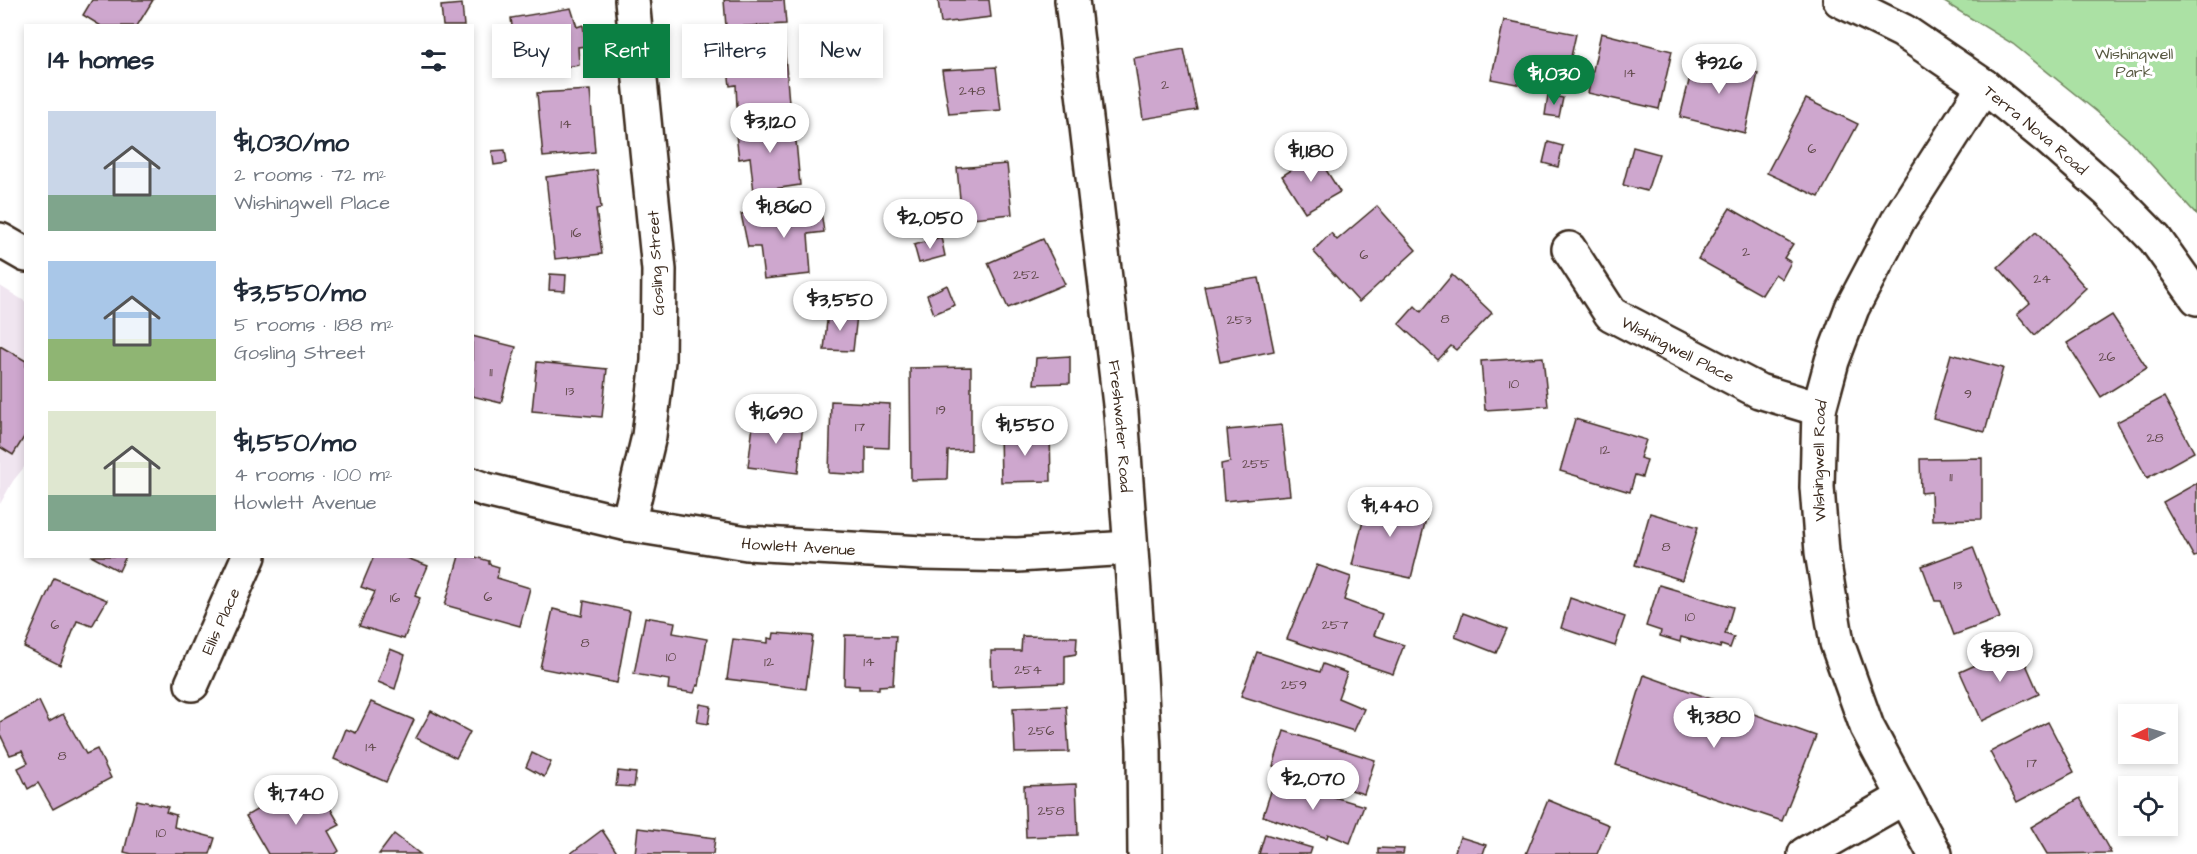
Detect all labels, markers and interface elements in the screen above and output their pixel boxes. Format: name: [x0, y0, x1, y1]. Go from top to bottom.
chip: Buy: [492, 24, 571, 78]
chip: Rent: [583, 24, 670, 78]
chip: Filters: [682, 24, 787, 78]
chip: New: [799, 24, 883, 78]
text: 14 homes: [48, 42, 154, 78]
park label: Wishingwell Park: [2095, 43, 2173, 83]
icon: filters: [417, 44, 450, 77]
pin: $926: [1683, 44, 1755, 95]
text: $926: [1696, 49, 1742, 77]
pin: $1,030: [1505, 55, 1603, 106]
text: $1,030: [1528, 60, 1580, 88]
house number: 14: [1624, 63, 1636, 83]
house number: 2: [1161, 75, 1169, 95]
street label: Terra Nova Road: [1979, 80, 2092, 180]
house number: 248: [959, 81, 985, 101]
pin: $3,120: [721, 103, 819, 154]
text: $3,120: [744, 108, 796, 136]
house number: 14: [560, 114, 572, 134]
text: $1,030/mo: [234, 125, 349, 161]
pin: $1,180: [1262, 132, 1360, 183]
icon: home: [96, 135, 168, 207]
text: $1,180: [1288, 137, 1334, 165]
house number: 6: [1808, 139, 1817, 159]
text: 2 rooms · 72 m²: [234, 161, 386, 189]
pin: $1,860: [735, 188, 833, 239]
text: Wishingwell Place: [234, 189, 390, 217]
text: $1,860: [756, 193, 812, 221]
pin: $2,050: [881, 199, 979, 250]
text: $2,050: [897, 204, 963, 232]
street label: Gosling Street: [642, 209, 671, 316]
house number: 16: [571, 223, 582, 243]
house number: 2: [1742, 242, 1750, 262]
house number: 6: [1360, 245, 1369, 265]
house number: 252: [1013, 265, 1039, 285]
house number: 24: [2033, 269, 2051, 289]
text: $3,550/mo: [234, 275, 366, 311]
pin: $3,550: [791, 281, 889, 332]
icon: home: [96, 285, 168, 357]
text: $3,550: [807, 286, 873, 314]
house number: 8: [1440, 309, 1450, 329]
house number: 253: [1226, 310, 1252, 330]
text: 5 rooms · 188 m²: [234, 311, 394, 339]
street label: Wishingwell Place: [1617, 311, 1738, 388]
text: Gosling Street: [234, 339, 365, 367]
house number: 26: [2099, 347, 2116, 367]
street label: Freshwater Road: [1103, 359, 1137, 493]
house number: 11: [489, 362, 493, 382]
house number: 10: [1509, 374, 1519, 394]
house number: 13: [566, 381, 574, 401]
house number: 9: [1964, 384, 1972, 404]
pin: $1,690: [727, 394, 825, 445]
street label: Wishingwell Road: [1807, 397, 1833, 522]
text: $1,690: [749, 399, 803, 427]
house number: 19: [936, 400, 946, 420]
pin: $1,550: [976, 406, 1074, 457]
text: $1,550: [996, 411, 1054, 439]
house number: 17: [855, 417, 866, 437]
text: $1,550/mo: [234, 425, 356, 461]
house number: 28: [2146, 428, 2164, 448]
icon: home: [96, 435, 168, 507]
house number: 12: [1600, 440, 1610, 460]
house number: 255: [1242, 454, 1270, 474]
text: 4 rooms · 100 m²: [234, 461, 392, 489]
house number: 11: [1949, 467, 1953, 487]
pin: $1,440: [1341, 487, 1439, 538]
text: Howlett Avenue: [234, 489, 377, 517]
text: $1,440: [1361, 492, 1419, 520]
street label: Howlett Avenue: [740, 532, 856, 561]
house number: 8: [1661, 537, 1671, 557]
house number: 13: [1954, 575, 1962, 595]
street label: Ellis Place: [196, 584, 246, 658]
house number: 6: [484, 587, 493, 607]
house number: 16: [390, 588, 401, 608]
house number: 10: [1685, 607, 1695, 627]
house number: 6: [51, 615, 60, 635]
house number: 257: [1322, 615, 1349, 635]
pin: $891: [1964, 632, 2036, 683]
house number: 8: [580, 633, 590, 653]
text: $891: [1981, 637, 2019, 665]
house number: 10: [666, 647, 676, 667]
house number: 12: [764, 652, 774, 672]
house number: 14: [863, 652, 875, 672]
house number: 254: [1014, 660, 1042, 680]
house number: 259: [1281, 675, 1307, 695]
pin: $1,380: [1665, 698, 1763, 749]
text: $1,380: [1687, 703, 1741, 731]
north arrow: [2118, 704, 2178, 764]
map controls: [2118, 704, 2178, 836]
house number: 256: [1028, 721, 1055, 741]
house number: 14: [365, 737, 377, 757]
house number: 8: [57, 746, 67, 766]
house number: 17: [2027, 753, 2038, 773]
pin: $2,070: [1264, 760, 1362, 811]
text: $2,070: [1281, 765, 1345, 793]
pin: $1,740: [247, 775, 345, 826]
button: locate: [2118, 776, 2178, 836]
text: $1,740: [268, 780, 324, 808]
house number: 258: [1037, 801, 1065, 821]
house number: 10: [156, 823, 166, 843]

